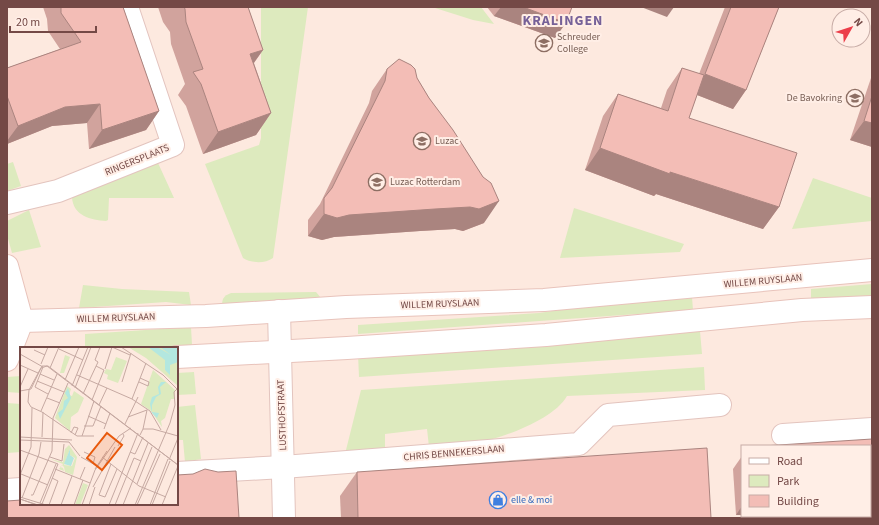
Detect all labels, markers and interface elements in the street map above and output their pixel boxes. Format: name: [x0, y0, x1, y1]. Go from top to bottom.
scale bar: [10, 8, 96, 34]
north arrow: [831, 8, 871, 48]
district label: KRALINGEN: [523, 11, 603, 31]
text: 20 m: [16, 14, 40, 31]
text: N: [850, 14, 867, 30]
place label: Schreuder College: [557, 30, 601, 56]
school or university icon: Schreuder College: [534, 33, 554, 53]
school or university icon: De Bavokring: [845, 88, 865, 108]
place label: De Bavokring: [787, 91, 842, 105]
school or university icon: Luzac: [412, 131, 432, 151]
place label: Luzac: [435, 134, 459, 148]
street label: RINGERSPLAATS: [103, 141, 171, 179]
school or university icon: Luzac Rotterdam: [367, 172, 387, 192]
place label: Luzac Rotterdam: [390, 175, 460, 189]
street label: WILLEM RUYSLAAN: [723, 271, 803, 291]
street label: WILLEM RUYSLAAN: [400, 296, 480, 312]
street label: WILLEM RUYSLAAN: [76, 310, 156, 326]
inset map: [20, 347, 178, 505]
street label: LUSTHOFSTRAAT: [274, 379, 290, 451]
street label: CHRIS BENNEKERSLAAN: [403, 442, 505, 464]
legend: [741, 445, 871, 517]
text: Road: [777, 453, 803, 470]
text: Park: [777, 473, 799, 490]
shop icon: elle & moi: [488, 490, 508, 510]
place label: elle & moi: [511, 493, 552, 507]
text: Building: [777, 493, 819, 510]

